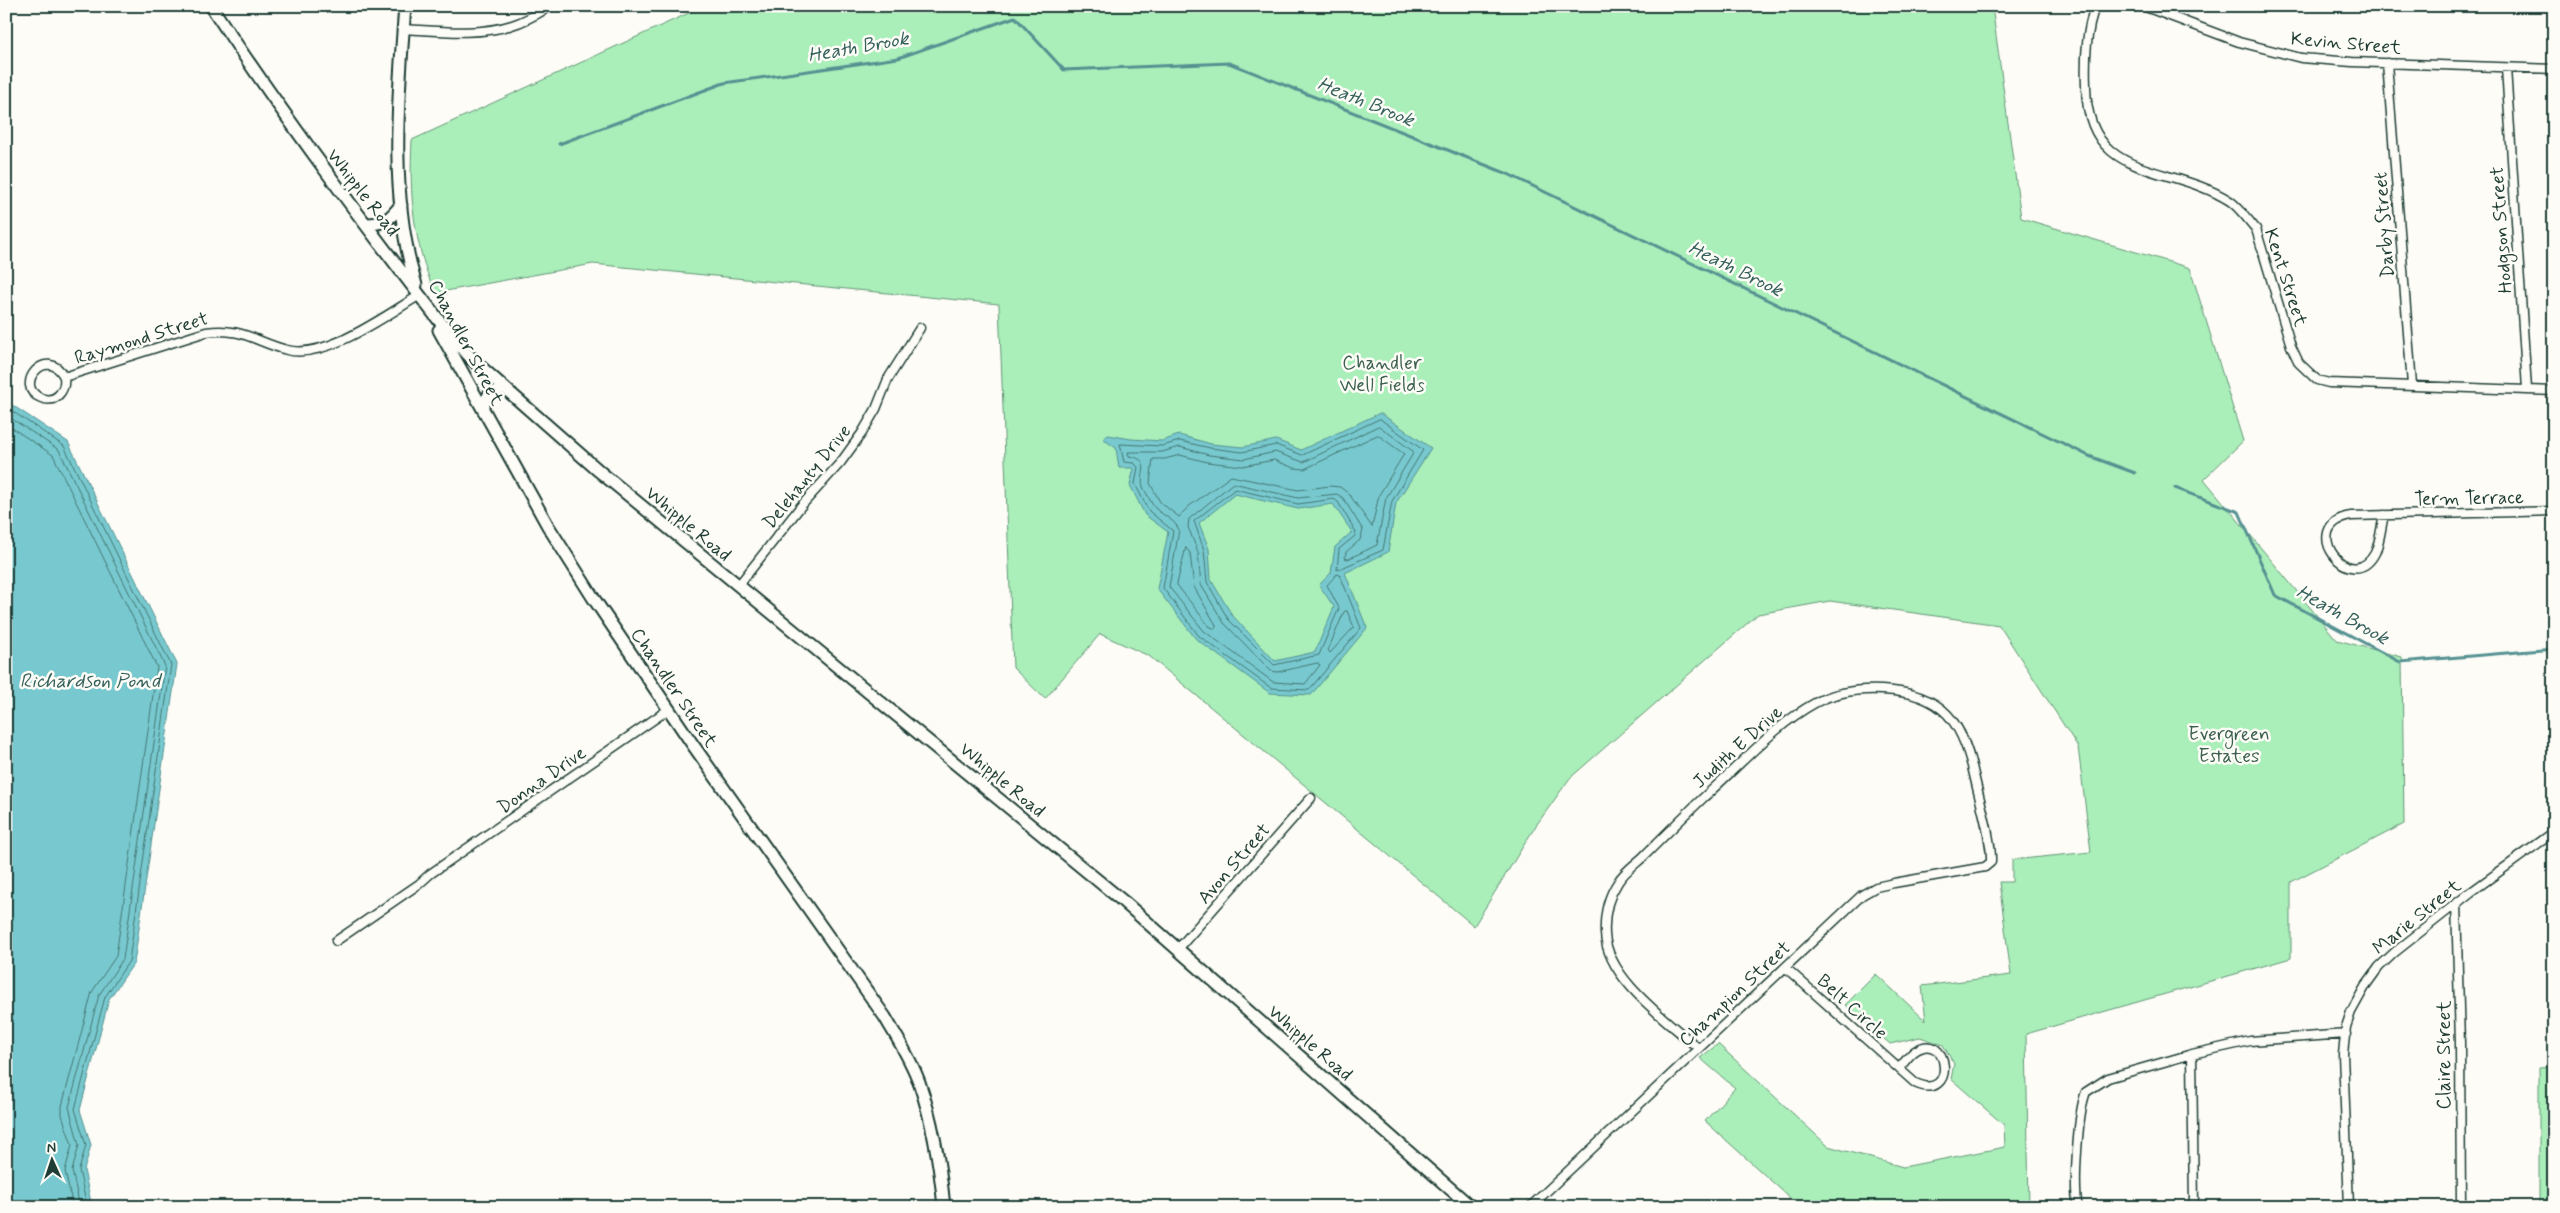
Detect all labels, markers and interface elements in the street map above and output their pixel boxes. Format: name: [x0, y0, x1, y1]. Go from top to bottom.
water label: Heath Brook: [806, 25, 913, 70]
street label: Kevin Street: [2290, 26, 2402, 61]
water label: Heath Brook: [1313, 71, 1419, 135]
street label: Whipple Road: [321, 144, 405, 242]
street label: Hodgson Street: [2485, 165, 2520, 294]
street label: Darby Street: [2368, 171, 2402, 279]
street label: Kent Street: [2258, 225, 2313, 330]
water label: Heath Brook: [1684, 235, 1789, 305]
street label: Chandler Street: [422, 275, 509, 410]
street label: Raymond Street: [72, 306, 211, 371]
park label: Chandler Well Fields: [1339, 351, 1425, 398]
street label: Delehanty Drive: [757, 420, 857, 534]
street label: Whipple Road: [640, 481, 736, 567]
street label: Term Terrace: [2414, 485, 2524, 512]
water label: Heath Brook: [2291, 579, 2395, 653]
street label: Chandler Street: [625, 623, 723, 752]
water label: Richardson Pond: [20, 668, 163, 695]
street label: Judith E Drive: [1688, 700, 1788, 794]
park label: Evergreen Estates: [2188, 722, 2270, 769]
street label: Whipple Road: [954, 737, 1050, 823]
street label: Donna Drive: [493, 741, 591, 820]
street label: Avon Street: [1192, 818, 1276, 910]
street label: Marie Street: [2367, 874, 2466, 961]
street label: Champion Street: [1674, 936, 1796, 1052]
street label: Belt Circle: [1811, 969, 1893, 1046]
street label: Whipple Road: [1262, 999, 1358, 1087]
street label: Claire Street: [2432, 1001, 2457, 1109]
north arrow: [28, 1136, 78, 1186]
text: N: [46, 1139, 57, 1157]

